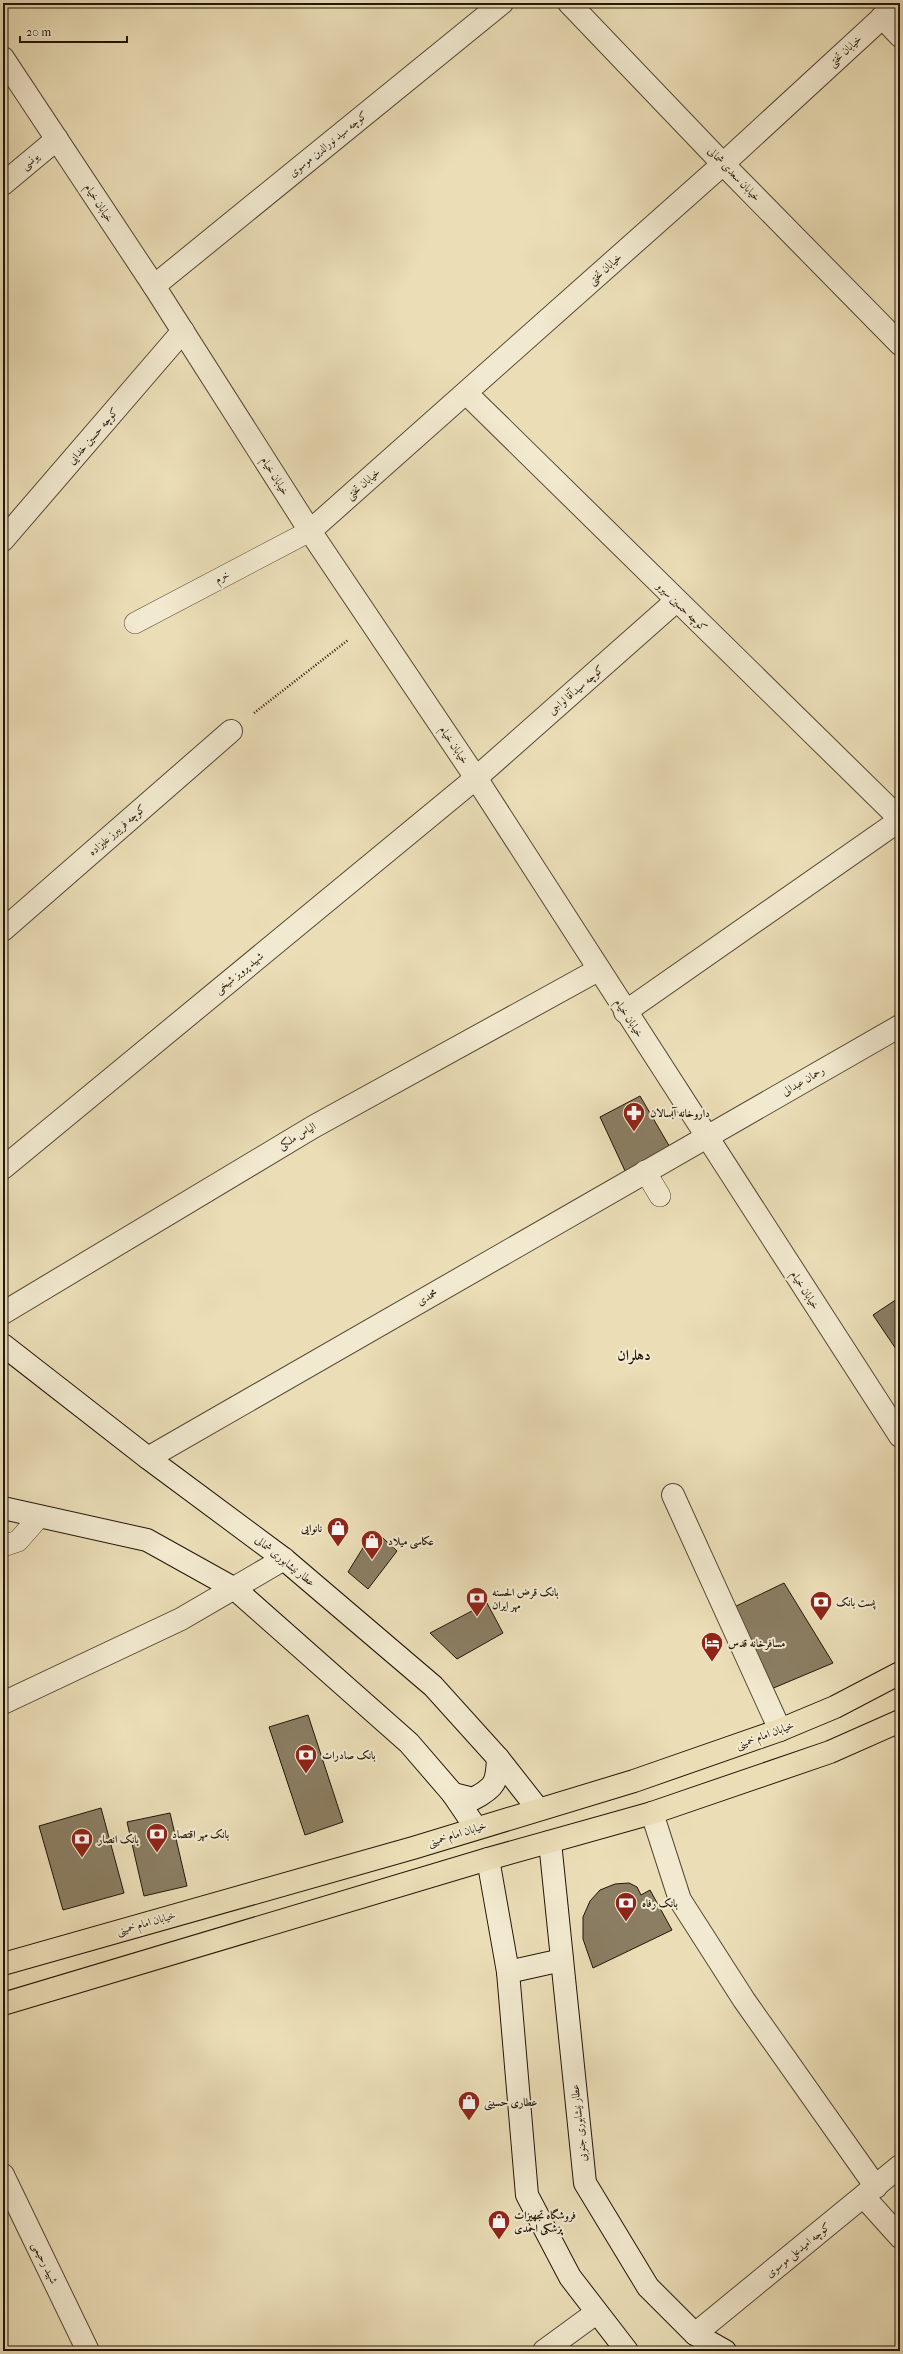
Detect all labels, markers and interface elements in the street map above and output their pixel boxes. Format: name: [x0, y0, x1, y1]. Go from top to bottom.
scale bar: [20, 18, 127, 44]
text: 20 m: [26, 25, 51, 39]
street label: خیابان تختی: [826, 32, 866, 71]
street label: کوچه سید نورالدین موسوی: [286, 108, 370, 180]
street label: خیابان سعدی شمالی: [705, 144, 763, 204]
street label: یونسی: [18, 149, 43, 173]
street label: خیابان خیام: [79, 181, 116, 226]
street label: خیابان تختی: [586, 251, 626, 289]
street label: کوچه حسین خدایی: [65, 405, 122, 468]
street label: خیابان خیام: [256, 454, 292, 499]
street label: خیابان تختی: [343, 466, 384, 504]
street label: خرم: [212, 568, 233, 589]
street label: کوچه حسین سیرو: [653, 579, 710, 635]
street label: کوچه سیدآقا لواجی: [545, 662, 607, 718]
street label: خیابان خیام: [434, 724, 471, 768]
street label: کوچه فریبرز علیزاده: [86, 802, 149, 859]
street label: شهید پرویز شیخی: [212, 949, 268, 998]
street label: خیابان خیام: [609, 996, 646, 1041]
street label: رحمان عبدالی: [779, 1064, 827, 1098]
pharmacy icon: داروخانه آبسالان: [621, 1100, 647, 1133]
place label: داروخانه آبسالان: [650, 1106, 710, 1121]
street label: الیاس ملکی: [276, 1120, 319, 1153]
street label: خیابان خیام: [785, 1268, 822, 1313]
street label: محمدی: [414, 1286, 440, 1308]
district label: دهلران: [617, 1346, 651, 1365]
shop icon: نانوایی: [325, 1515, 351, 1548]
place label: نانوایی: [300, 1522, 322, 1536]
shop icon: عکاسی میلاد: [359, 1528, 385, 1561]
street label: عطار نیشابوری شمالی: [253, 1533, 317, 1589]
place label: عکاسی میلاد: [388, 1535, 435, 1549]
bank icon: بانک قرض الحسنه مهر ایران: [464, 1585, 490, 1618]
place label: بانک قرض الحسنه مهر ایران: [492, 1586, 559, 1613]
bank icon: پست بانک: [808, 1589, 834, 1622]
place label: پست بانک: [836, 1596, 877, 1610]
hotel icon: مسافرخانه قدس: [699, 1630, 725, 1663]
place label: مسافرخانه قدس: [728, 1637, 785, 1651]
street label: خیابان امام خمینی: [734, 1718, 797, 1754]
bank icon: بانک صادرات: [293, 1742, 319, 1775]
place label: بانک صادرات: [322, 1749, 376, 1762]
street label: خیابان امام خمینی: [426, 1819, 489, 1852]
bank icon: بانک مهر اقتصاد: [144, 1821, 170, 1854]
bank icon: بانک انصار: [69, 1826, 95, 1859]
place label: بانک مهر اقتصاد: [172, 1828, 229, 1842]
place label: بانک انصار: [96, 1833, 139, 1846]
bank icon: بانک رفاه: [613, 1890, 639, 1923]
place label: بانک رفاه: [642, 1897, 678, 1910]
street label: خیابان امام خمینی: [115, 1908, 178, 1941]
street label: عطار نیشابوری جنوبی: [568, 2084, 591, 2162]
shop icon: عطاری حسینی: [456, 2089, 482, 2122]
place label: عطاری حسینی: [484, 2096, 537, 2111]
shop icon: فروشگاه تجهیزات پزشکی احمدی: [486, 2208, 512, 2241]
place label: فروشگاه تجهیزات پزشکی احمدی: [514, 2208, 576, 2236]
street label: کوچه امیدعلی موسوی: [763, 2220, 834, 2282]
street label: شهید رحیمی: [28, 2240, 61, 2287]

